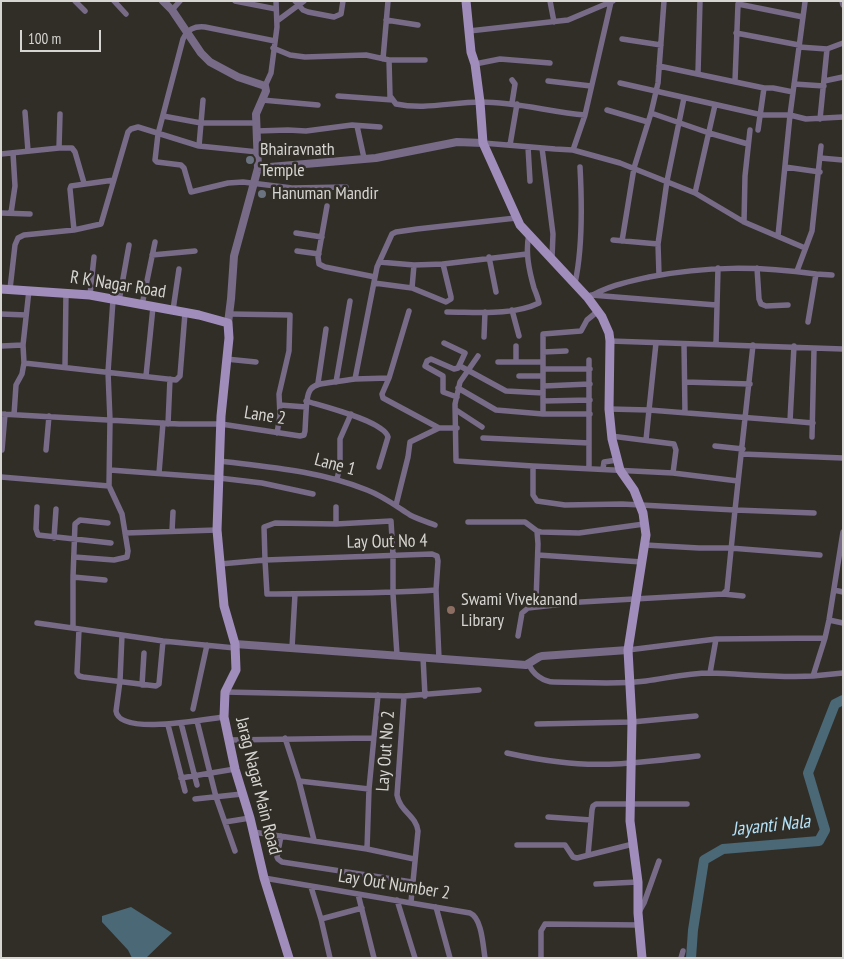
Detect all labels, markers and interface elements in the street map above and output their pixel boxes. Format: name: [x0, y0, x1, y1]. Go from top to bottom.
scale bar: [22, 20, 104, 52]
text: 100 m: [28, 29, 61, 48]
place label: Bhairavnath Temple: [260, 139, 335, 182]
marker: Bhairavnath Temple: [244, 154, 256, 166]
place label: Hanuman Mandir: [272, 183, 378, 205]
marker: Hanuman Mandir: [256, 188, 268, 200]
street label: R K Nagar Road: [69, 267, 167, 303]
street label: Lane 2: [243, 402, 287, 430]
street label: Lane 1: [312, 449, 358, 481]
street label: Lay Out No 4: [346, 530, 428, 554]
place label: Swami Vivekanand Library: [461, 589, 578, 632]
marker: Swami Vivekanand Library: [445, 604, 457, 616]
street label: Lay Out No 2: [372, 710, 400, 792]
street label: Jarag Nagar Main Road: [230, 715, 286, 857]
water label: Jayanti Nala: [731, 811, 811, 841]
street label: Lay Out Number 2: [337, 866, 451, 904]

